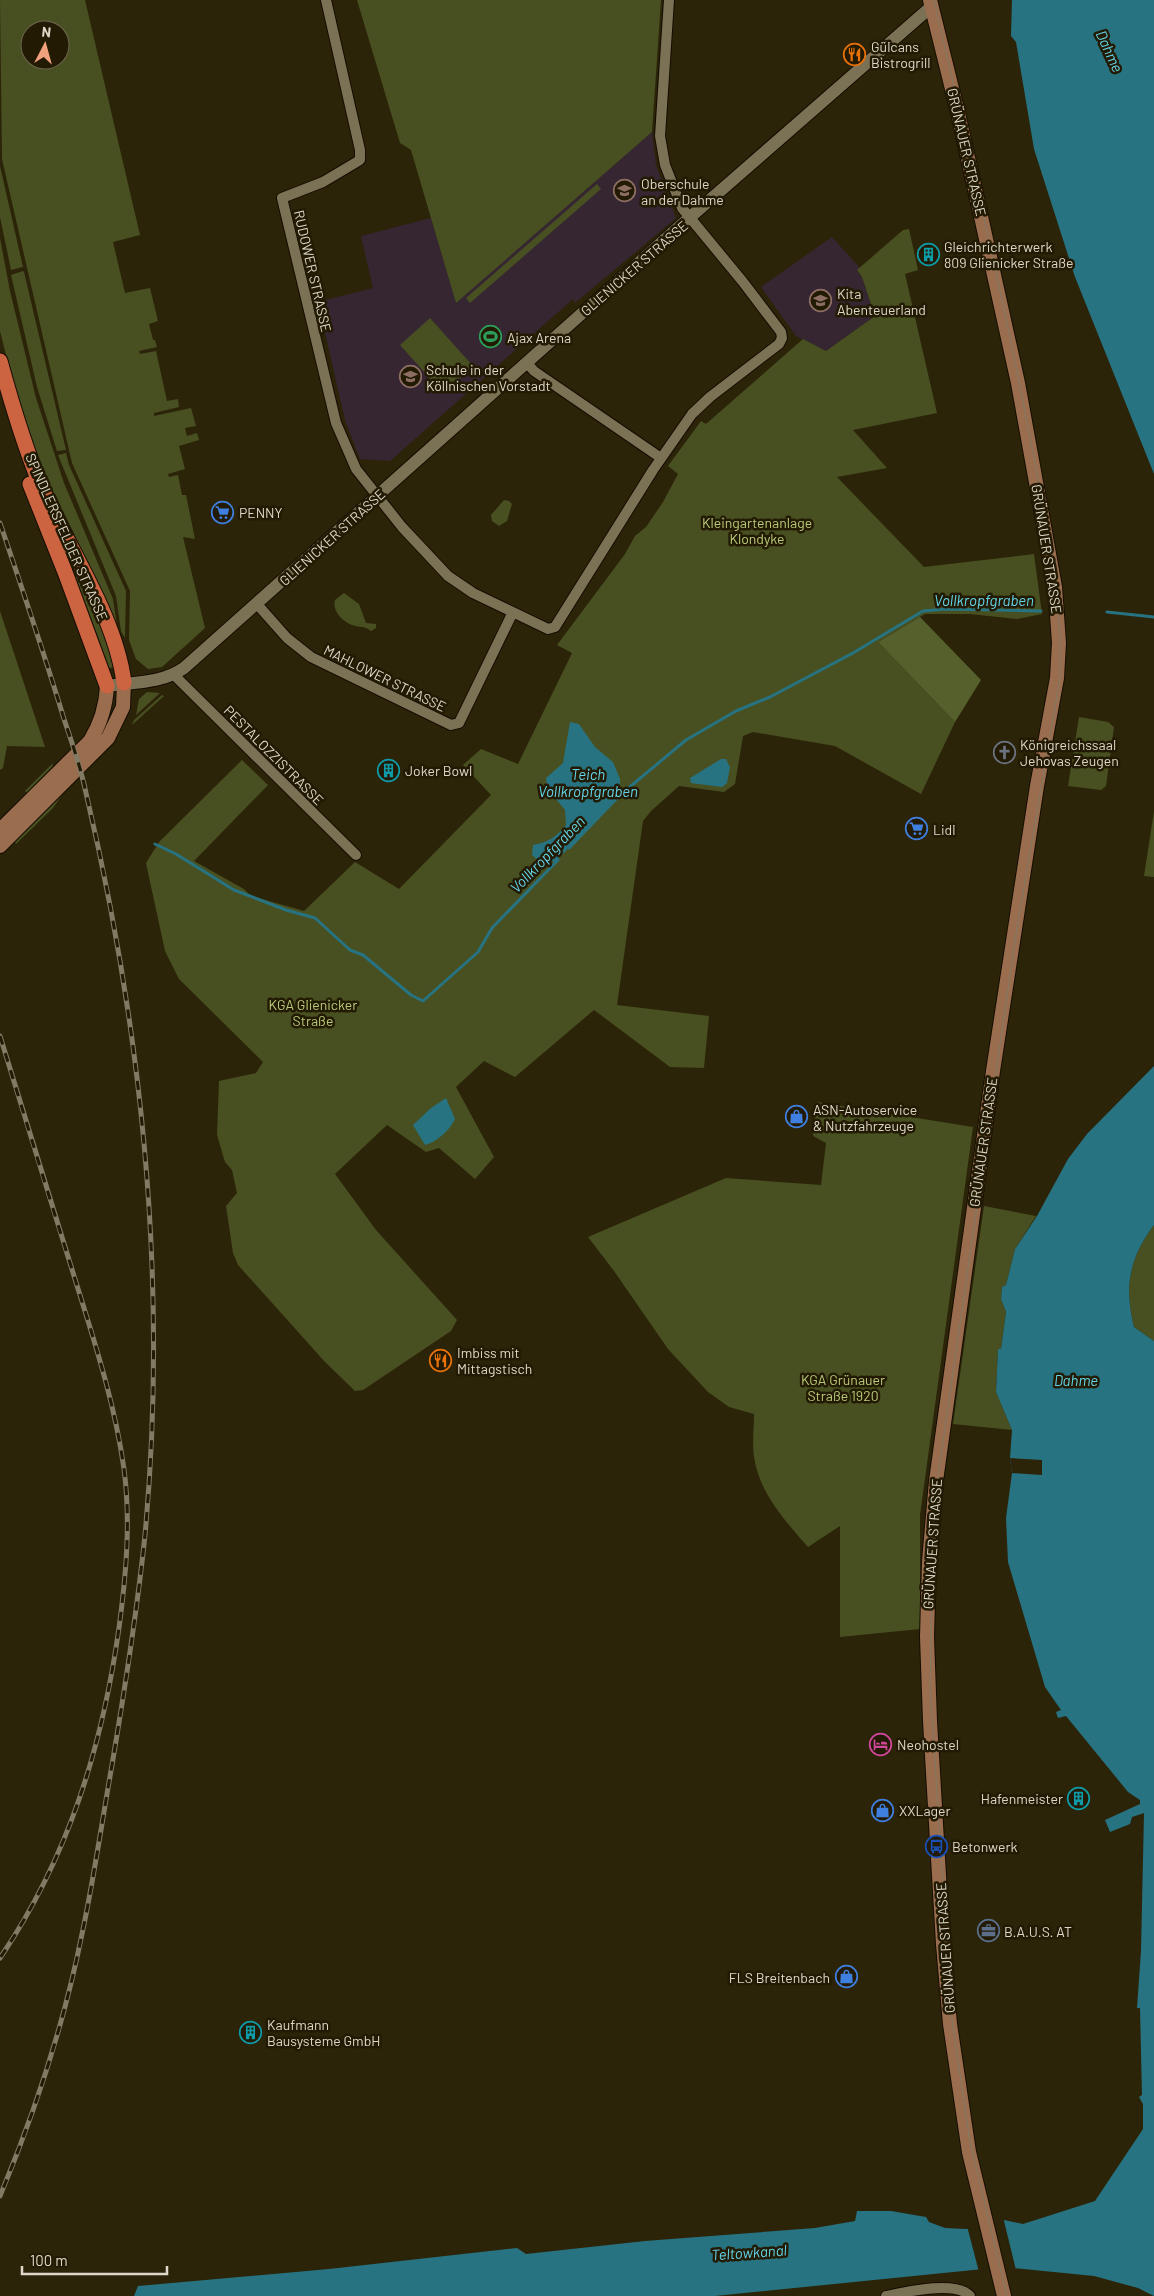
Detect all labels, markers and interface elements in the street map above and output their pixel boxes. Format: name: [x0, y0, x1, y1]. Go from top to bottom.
north arrow: [20, 20, 70, 70]
text: N: [41, 23, 52, 41]
water label: Dahme: [1092, 27, 1128, 75]
place label: Gülcans Bistrogrill: [871, 38, 930, 71]
restaurant icon: Gülcans Bistrogrill: [843, 42, 867, 66]
street label: GRÜNAUER STRASSE: [944, 86, 990, 218]
place label: Oberschule an der Dahme: [641, 175, 724, 208]
school or university icon: Oberschule an der Dahme: [613, 179, 637, 203]
street label: RUDOWER STRASSE: [291, 208, 335, 334]
street label: GLIENICKER STRASSE: [577, 217, 691, 319]
place label: Gleichrichterwerk 809 Glienicker Straße: [944, 238, 1073, 271]
building icon: Gleichrichterwerk 809 Glienicker Straße: [916, 242, 940, 266]
place label: Kita Abenteuerland: [837, 285, 926, 318]
school or university icon: Kita Abenteuerland: [809, 289, 833, 313]
sports icon: Ajax Arena: [479, 325, 503, 349]
place label: Ajax Arena: [507, 329, 571, 346]
place label: Schule in der Köllnischen Vorstadt: [426, 361, 551, 394]
school or university icon: Schule in der Köllnischen Vorstadt: [398, 365, 422, 389]
street label: SPINDLERSFELDER STRASSE: [22, 451, 112, 623]
street label: GRÜNAUER STRASSE: [1028, 483, 1066, 615]
street label: GLIENICKER STRASSE: [276, 485, 388, 589]
supermarket icon: PENNY: [211, 500, 235, 524]
place label: PENNY: [239, 504, 282, 521]
park label: Kleingartenanlage Klondyke: [702, 514, 812, 547]
water label: Vollkropfgraben: [934, 591, 1034, 609]
street label: MAHLOWER STRASSE: [321, 641, 449, 715]
street label: PESTALOZZISTRASSE: [221, 702, 327, 808]
place label: Königreichssaal Jehovas Zeugen: [1020, 736, 1119, 769]
church icon: Königreichssaal Jehovas Zeugen: [992, 740, 1016, 764]
building icon: Joker Bowl: [377, 758, 401, 782]
place label: Joker Bowl: [405, 762, 472, 779]
water label: Teich Vollkropfgraben: [538, 765, 638, 800]
water label: Vollkropfgraben: [506, 812, 588, 896]
supermarket icon: Lidl: [905, 817, 929, 841]
place label: Lidl: [933, 821, 955, 838]
park label: KGA Glienicker Straße: [269, 996, 357, 1029]
street label: GRÜNAUER STRASSE: [965, 1076, 1001, 1208]
place label: ASN-Autoservice & Nutzfahrzeuge: [813, 1101, 917, 1134]
shop icon: ASN-Autoservice & Nutzfahrzeuge: [785, 1105, 809, 1129]
place label: Imbiss mit Mittagstisch: [457, 1344, 532, 1377]
restaurant icon: Imbiss mit Mittagstisch: [429, 1348, 453, 1372]
park label: KGA Grünauer Straße 1920: [801, 1371, 885, 1404]
water label: Dahme: [1054, 1371, 1098, 1389]
street label: GRÜNAUER STRASSE: [919, 1478, 945, 1610]
hotel icon: Neohostel: [869, 1732, 893, 1756]
place label: Neohostel: [897, 1736, 959, 1753]
building icon: Hafenmeister: [1067, 1786, 1091, 1810]
place label: Hafenmeister: [981, 1790, 1063, 1807]
shop icon: XXLager: [871, 1798, 895, 1822]
place label: XXLager: [899, 1802, 951, 1819]
bus stop icon: Betonwerk: [924, 1834, 948, 1858]
place label: Betonwerk: [952, 1838, 1018, 1855]
street label: GRÜNAUER STRASSE: [932, 1882, 958, 2014]
office icon: B.A.U.S. AT: [976, 1919, 1000, 1943]
place label: B.A.U.S. AT: [1004, 1923, 1072, 1940]
shop icon: FLS Breitenbach: [834, 1965, 858, 1989]
place label: FLS Breitenbach: [729, 1969, 830, 1986]
place label: Kaufmann Bausysteme GmbH: [267, 2016, 380, 2049]
building icon: Kaufmann Bausysteme GmbH: [239, 2020, 263, 2044]
water label: Teltowkanal: [711, 2240, 788, 2264]
scale bar: [22, 2244, 168, 2276]
text: 100 m: [30, 2251, 68, 2269]

